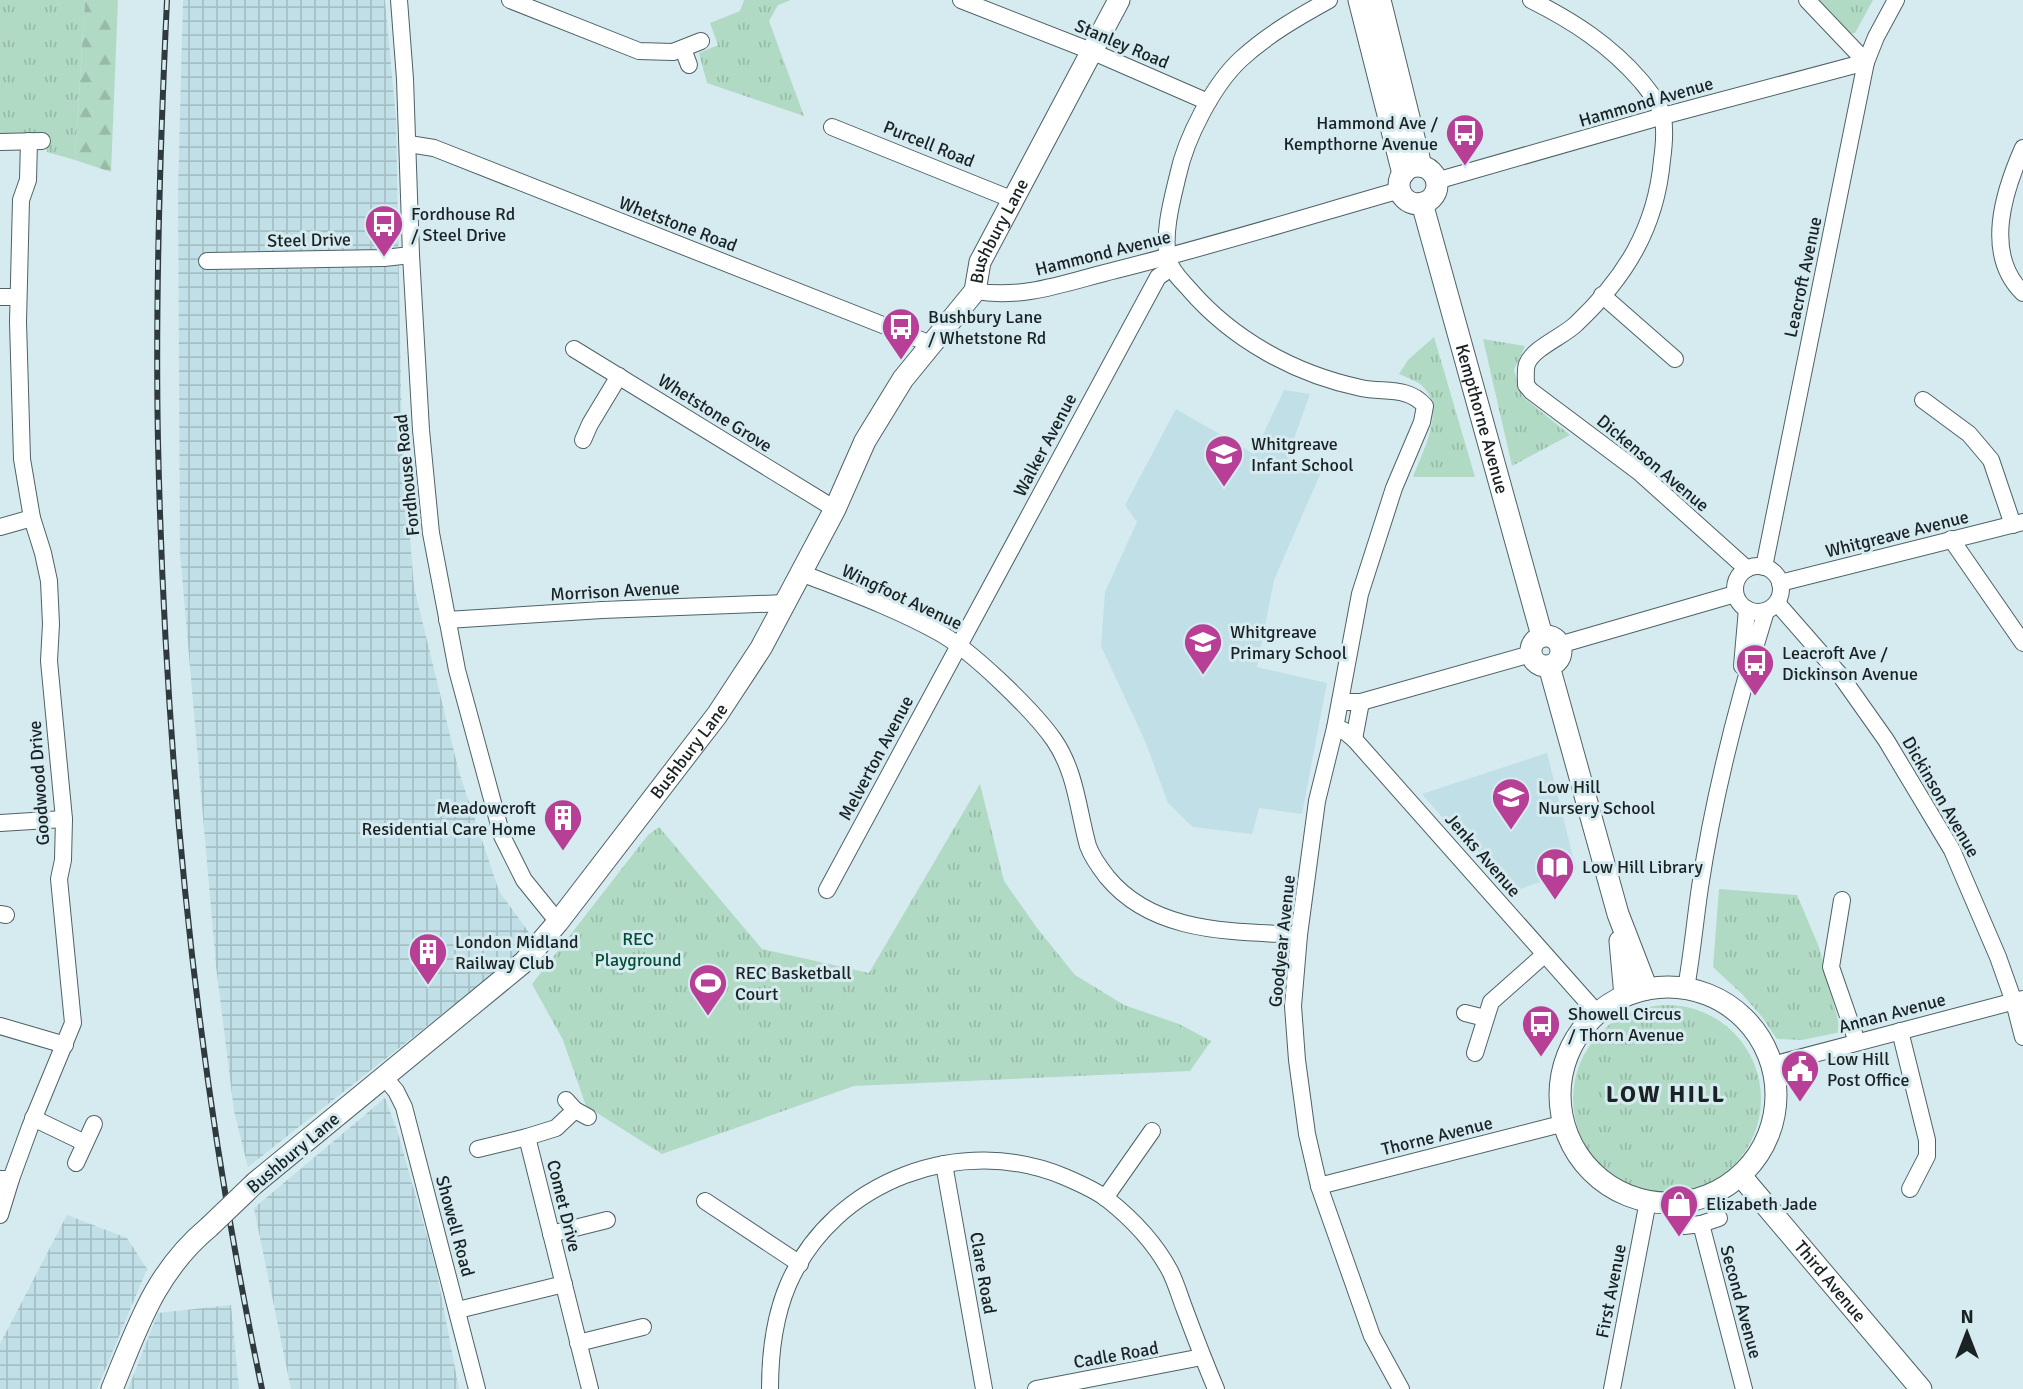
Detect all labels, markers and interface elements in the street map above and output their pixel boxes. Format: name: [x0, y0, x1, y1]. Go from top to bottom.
street label: Stanley Road: [1072, 14, 1172, 74]
street label: Hammond Avenue: [1576, 72, 1716, 132]
place label: Hammond Ave / Kempthorne Avenue: [1283, 112, 1438, 155]
bus stop icon: Hammond Ave / Kempthorne Avenue: [1444, 112, 1486, 167]
street label: Purcell Road: [880, 116, 978, 172]
street label: Bushbury Lane: [965, 175, 1033, 285]
street label: Whetstone Road: [616, 191, 740, 257]
bus stop icon: Fordhouse Rd / Steel Drive: [363, 203, 405, 258]
place label: Fordhouse Rd / Steel Drive: [411, 203, 515, 246]
street label: Leacroft Avenue: [1779, 215, 1827, 339]
street label: Hammond Avenue: [1033, 226, 1173, 280]
street label: Steel Drive: [267, 228, 351, 252]
bus stop icon: Bushbury Lane / Whetstone Rd: [880, 306, 922, 361]
place label: Bushbury Lane / Whetstone Rd: [928, 306, 1046, 349]
street label: Kempthorne Avenue: [1451, 341, 1513, 496]
street label: Whetstone Grove: [654, 369, 776, 457]
street label: Walker Avenue: [1009, 390, 1081, 500]
street label: Dickenson Avenue: [1592, 410, 1714, 516]
street label: Fordhouse Road: [390, 413, 424, 537]
school or university icon: Whitgreave Infant School: [1203, 433, 1245, 488]
place label: Whitgreave Infant School: [1251, 433, 1354, 476]
street label: Whitgreave Avenue: [1823, 506, 1971, 562]
street label: Wingfoot Avenue: [838, 559, 966, 635]
street label: Morrison Avenue: [550, 577, 680, 605]
school or university icon: Whitgreave Primary School: [1182, 621, 1224, 676]
place label: Whitgreave Primary School: [1230, 621, 1347, 664]
bus stop icon: Leacroft Ave / Dickinson Avenue: [1734, 642, 1776, 697]
place label: Leacroft Ave / Dickinson Avenue: [1782, 642, 1918, 685]
street label: Melverton Avenue: [834, 692, 918, 824]
street label: Bushbury Lane: [646, 699, 733, 803]
street label: Goodwood Drive: [24, 720, 54, 846]
street label: Dickinson Avenue: [1897, 733, 1985, 861]
school or university icon: Low Hill Nursery School: [1490, 776, 1532, 831]
place label: Low Hill Nursery School: [1538, 776, 1655, 819]
place label: Meadowcroft Residential Care Home: [362, 797, 536, 840]
building icon: Meadowcroft Residential Care Home: [542, 797, 584, 852]
street label: Jenks Avenue: [1441, 809, 1525, 901]
library icon: Low Hill Library: [1534, 846, 1576, 901]
place label: Low Hill Library: [1582, 856, 1704, 878]
street label: Goodyear Avenue: [1264, 874, 1300, 1008]
park label: REC Playground: [594, 928, 682, 971]
building icon: London Midland Railway Club: [407, 931, 449, 986]
place label: London Midland Railway Club: [455, 931, 579, 974]
sports icon: REC Basketball Court: [687, 962, 729, 1017]
place label: REC Basketball Court: [735, 962, 852, 1005]
street label: Annan Avenue: [1836, 988, 1948, 1038]
bus stop icon: Showell Circus / Thorn Avenue: [1520, 1003, 1562, 1058]
place label: Showell Circus / Thorn Avenue: [1568, 1003, 1684, 1046]
public building icon: Low Hill Post Office: [1779, 1048, 1821, 1103]
place label: Low Hill Post Office: [1827, 1048, 1909, 1091]
district label: LOW HILL: [1606, 1079, 1726, 1109]
street label: Bushbury Lane: [242, 1108, 344, 1198]
street label: Thorne Avenue: [1379, 1112, 1495, 1160]
street label: Comet Drive: [542, 1158, 586, 1254]
street label: Showell Road: [431, 1173, 479, 1279]
shop icon: Elizabeth Jade: [1658, 1183, 1700, 1238]
place label: Elizabeth Jade: [1706, 1193, 1817, 1215]
street label: Clare Road: [965, 1230, 1001, 1316]
street label: Third Avenue: [1789, 1236, 1871, 1327]
street label: First Avenue: [1591, 1242, 1631, 1340]
street label: Second Avenue: [1715, 1243, 1767, 1361]
north arrow: [1932, 1298, 2002, 1368]
text: N: [1960, 1305, 1974, 1329]
street label: Cadle Road: [1072, 1337, 1160, 1373]

